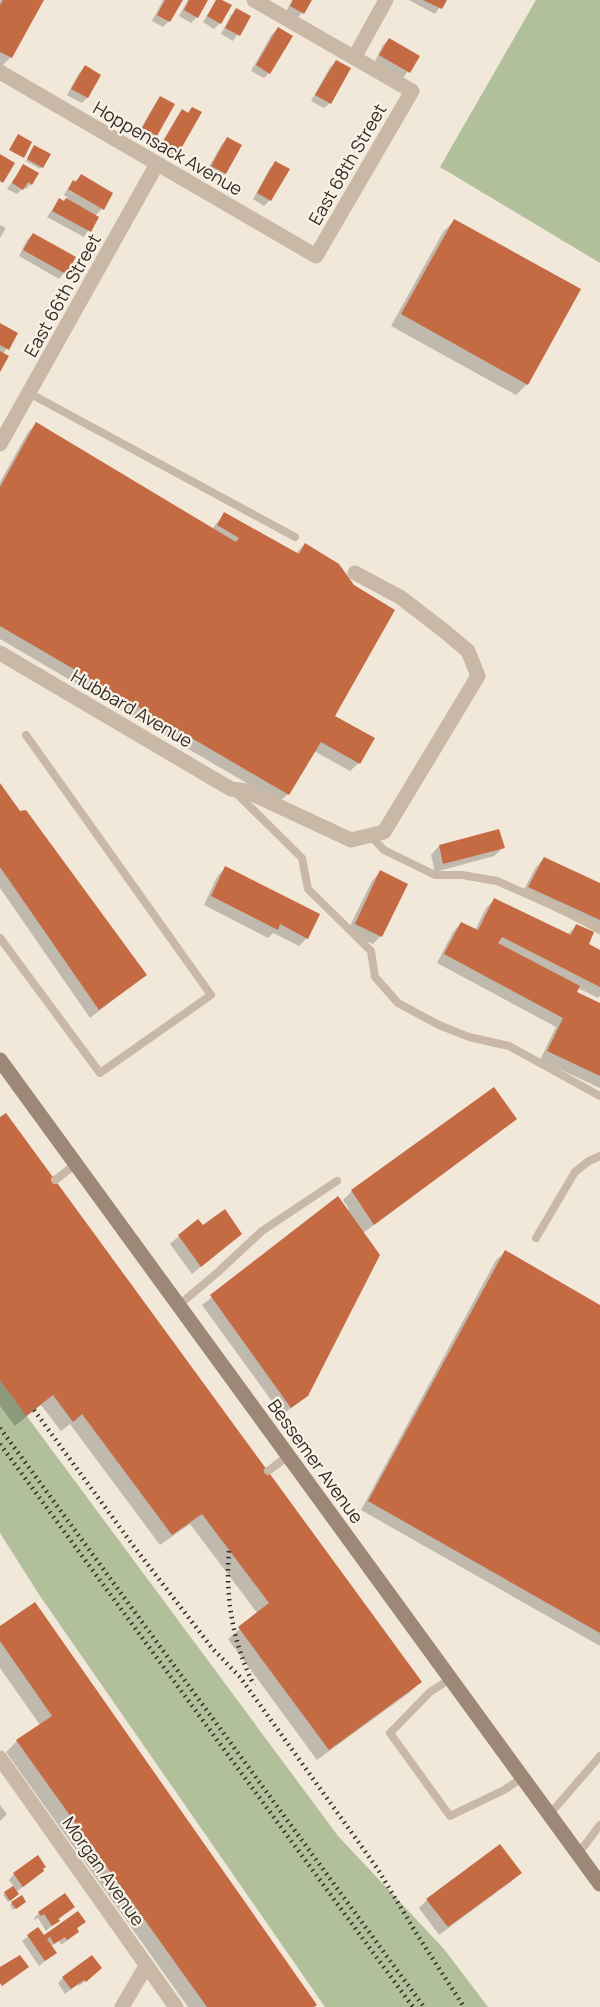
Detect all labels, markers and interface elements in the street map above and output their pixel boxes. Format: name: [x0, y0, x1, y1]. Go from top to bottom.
street label: Hoppensack Avenue: [89, 95, 247, 201]
street label: East 68th Street: [302, 99, 392, 229]
street label: East 66th Street: [18, 229, 106, 361]
street label: Hubbard Avenue: [67, 663, 197, 753]
street label: Bessemer Avenue: [263, 1394, 369, 1528]
street label: Morgan Avenue: [57, 1811, 151, 1931]

